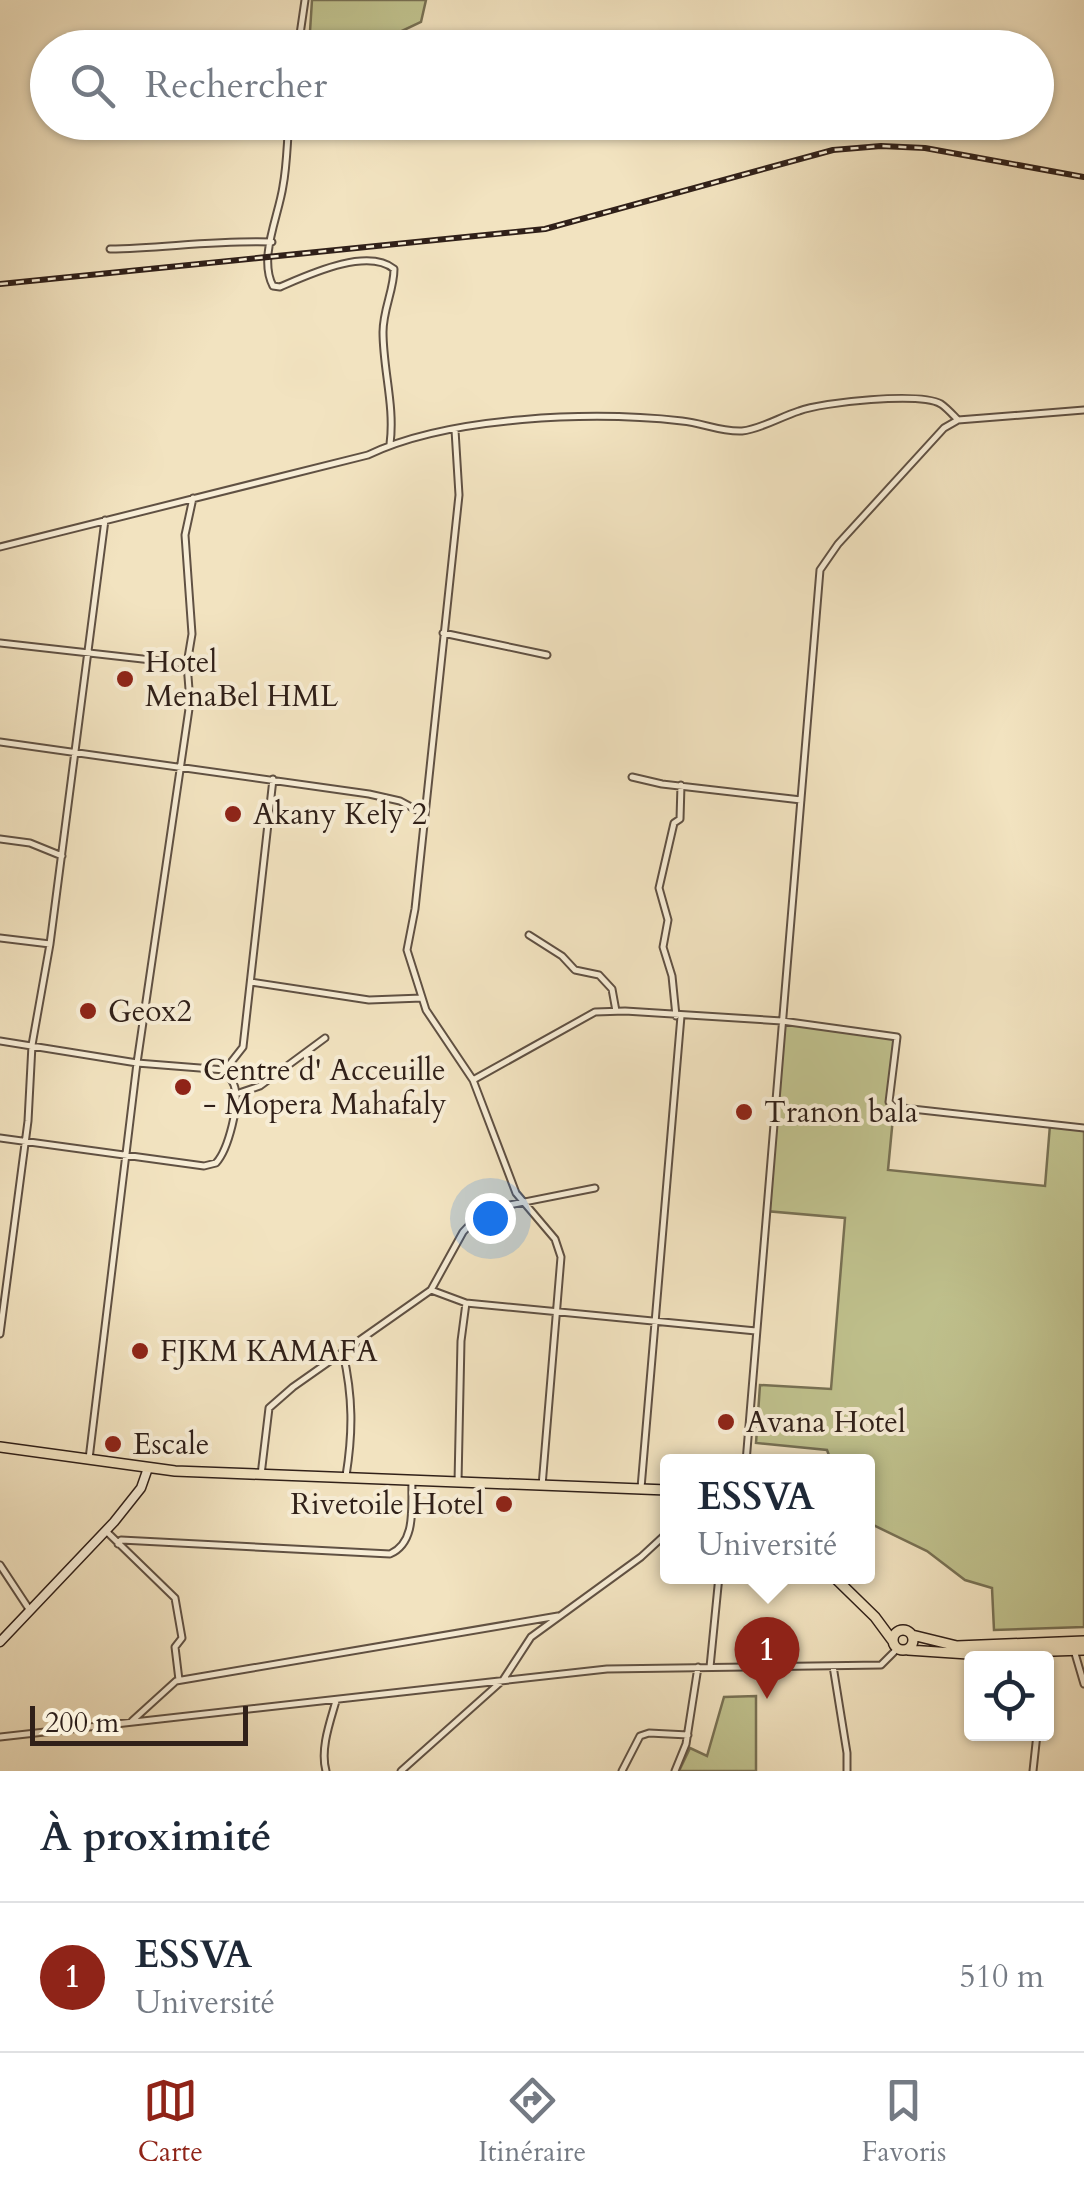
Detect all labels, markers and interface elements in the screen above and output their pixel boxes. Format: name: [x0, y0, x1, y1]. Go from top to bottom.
search box: [30, 30, 1054, 140]
icon: search: [65, 58, 120, 113]
text: Rechercher: [145, 59, 327, 111]
place label: Hotel MenaBel HML: [145, 642, 339, 717]
marker: Hotel MenaBel HML: [114, 668, 136, 690]
place label: Akany Kely 2: [253, 794, 427, 835]
marker: Akany Kely 2: [222, 803, 244, 825]
place label: Geox2: [108, 991, 192, 1032]
marker: Geox2: [77, 1000, 99, 1022]
place label: Centre d' Acceuille - Mopera Mahafaly: [203, 1050, 447, 1125]
marker: Centre d' Acceuille - Mopera Mahafaly: [172, 1076, 194, 1098]
place label: Tranon bala: [764, 1092, 918, 1133]
marker: Tranon bala: [733, 1101, 755, 1123]
your location: [465, 1193, 516, 1244]
place label: FJKM KAMAFA: [160, 1331, 378, 1372]
marker: FJKM KAMAFA: [129, 1340, 151, 1362]
place label: Avana Hotel: [746, 1402, 906, 1443]
marker: Avana Hotel: [715, 1411, 737, 1433]
place label: Escale: [133, 1424, 209, 1465]
marker: Escale: [102, 1433, 124, 1455]
popup: [660, 1454, 875, 1584]
text: ESSVA: [697, 1471, 815, 1523]
place label: Rivetoile Hotel: [291, 1484, 484, 1525]
marker: Rivetoile Hotel: [493, 1493, 515, 1515]
text: Université: [697, 1523, 838, 1567]
pin: 1: [734, 1616, 800, 1699]
map controls: [964, 1651, 1054, 1741]
button: locate: [964, 1651, 1054, 1741]
scale bar: [30, 1701, 248, 1746]
text: 200 m: [45, 1704, 119, 1742]
text: À proximité: [40, 1808, 272, 1865]
text: ESSVA: [135, 1929, 252, 1981]
text: 1: [64, 1955, 81, 1999]
text: 510 m: [959, 1955, 1044, 1999]
text: Université: [135, 1981, 275, 2025]
tab: Carte: [138, 2073, 203, 2171]
tab: Itinéraire: [478, 2073, 586, 2171]
tab: Favoris: [862, 2073, 946, 2171]

